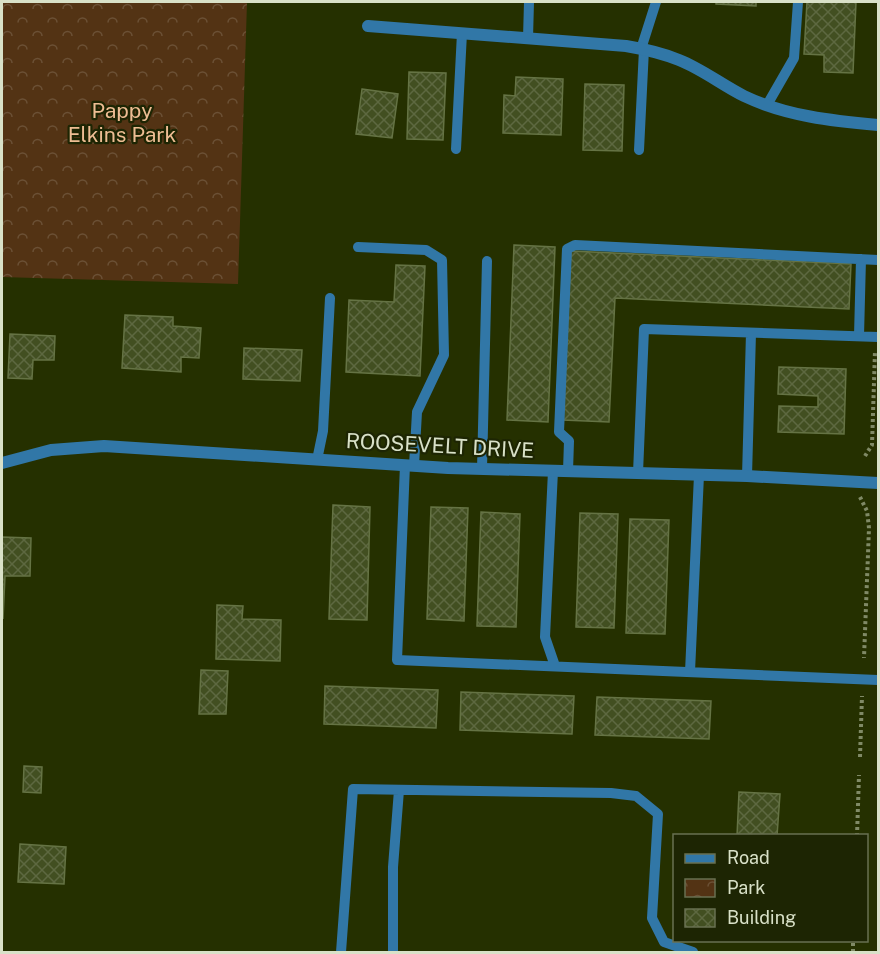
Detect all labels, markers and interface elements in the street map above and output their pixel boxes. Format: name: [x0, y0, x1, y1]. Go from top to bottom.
park label: Pappy Elkins Park: [68, 98, 177, 147]
street label: ROOSEVELT DRIVE: [345, 428, 535, 463]
legend: [673, 834, 868, 942]
text: Road: [727, 847, 770, 868]
text: Park: [727, 877, 765, 898]
text: Building: [727, 907, 796, 928]

